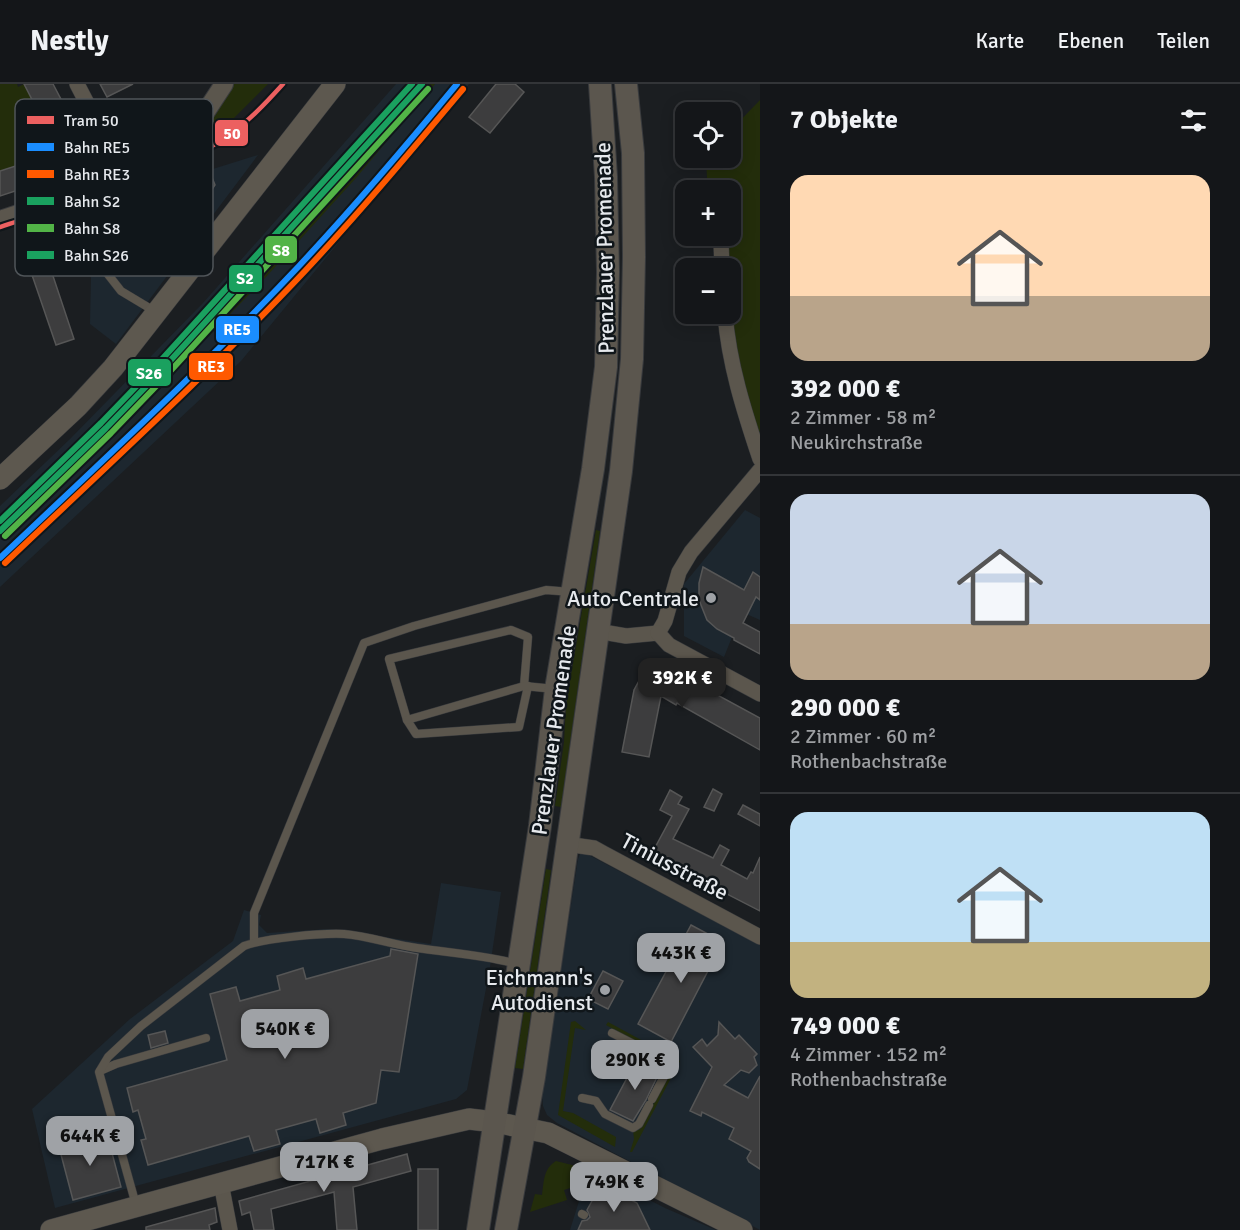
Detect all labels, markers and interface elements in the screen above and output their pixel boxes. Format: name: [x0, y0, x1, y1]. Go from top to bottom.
text: Nestly: [30, 24, 109, 58]
text: Karte: [975, 28, 1024, 54]
text: Ebenen: [1057, 28, 1124, 54]
text: Teilen: [1157, 28, 1210, 54]
legend: [15, 99, 213, 276]
map controls: [675, 102, 741, 324]
button: locate: [675, 102, 741, 168]
text: 7 Objekte: [790, 104, 898, 136]
icon: filters: [1177, 104, 1210, 137]
text: Tram 50: [64, 111, 119, 131]
line badge: 50: [214, 119, 249, 147]
text: 50: [223, 124, 241, 144]
text: Bahn RE5: [64, 138, 130, 158]
street label: Prenzlauer Promenade: [589, 142, 620, 354]
text: Bahn RE3: [64, 165, 130, 185]
button: +: [675, 180, 741, 246]
text: Bahn S2: [64, 192, 120, 212]
icon: home: [946, 214, 1054, 322]
text: Bahn S8: [64, 219, 120, 239]
line badge: S8: [264, 235, 298, 264]
text: S8: [272, 241, 290, 261]
text: Bahn S26: [64, 246, 129, 266]
button: −: [675, 258, 741, 324]
line badge: S2: [228, 264, 263, 293]
text: S2: [236, 269, 254, 289]
line badge: RE5: [215, 315, 260, 344]
text: RE5: [223, 320, 251, 340]
line badge: RE3: [188, 352, 234, 381]
text: RE3: [197, 357, 225, 377]
line badge: S26: [127, 358, 172, 387]
text: S26: [136, 364, 162, 384]
text: 392 000 €: [790, 373, 900, 405]
text: 2 Zimmer · 58 m²: [790, 405, 936, 430]
text: Neukirchstraße: [790, 430, 923, 455]
icon: home: [946, 533, 1054, 641]
place label: Auto-Centrale: [567, 585, 699, 612]
marker: Auto-Centrale: [704, 591, 718, 605]
street label: Prenzlauer Promenade: [525, 623, 582, 837]
pin: 392K €: [633, 658, 731, 709]
text: 392K €: [652, 665, 712, 690]
text: 290 000 €: [790, 692, 900, 724]
text: 2 Zimmer · 60 m²: [790, 724, 936, 749]
text: Rothenbachstraße: [790, 749, 947, 774]
street label: Tiniusstraße: [616, 827, 733, 906]
icon: home: [946, 851, 1054, 959]
pin: 443K €: [632, 933, 730, 984]
text: 443K €: [651, 940, 711, 965]
place label: Eichmann's Autodienst: [485, 964, 593, 1016]
marker: Eichmann's Autodienst: [598, 983, 612, 997]
pin: 540K €: [236, 1009, 334, 1060]
text: 749 000 €: [790, 1010, 900, 1042]
text: 540K €: [255, 1016, 315, 1041]
pin: 290K €: [586, 1040, 684, 1091]
text: 4 Zimmer · 152 m²: [790, 1042, 947, 1067]
text: 290K €: [605, 1047, 665, 1072]
text: Rothenbachstraße: [790, 1067, 947, 1092]
pin: 644K €: [41, 1116, 139, 1167]
text: 644K €: [60, 1123, 120, 1148]
pin: 717K €: [275, 1142, 373, 1193]
text: 717K €: [294, 1149, 354, 1174]
pin: 749K €: [565, 1162, 663, 1213]
text: 749K €: [584, 1169, 644, 1194]

